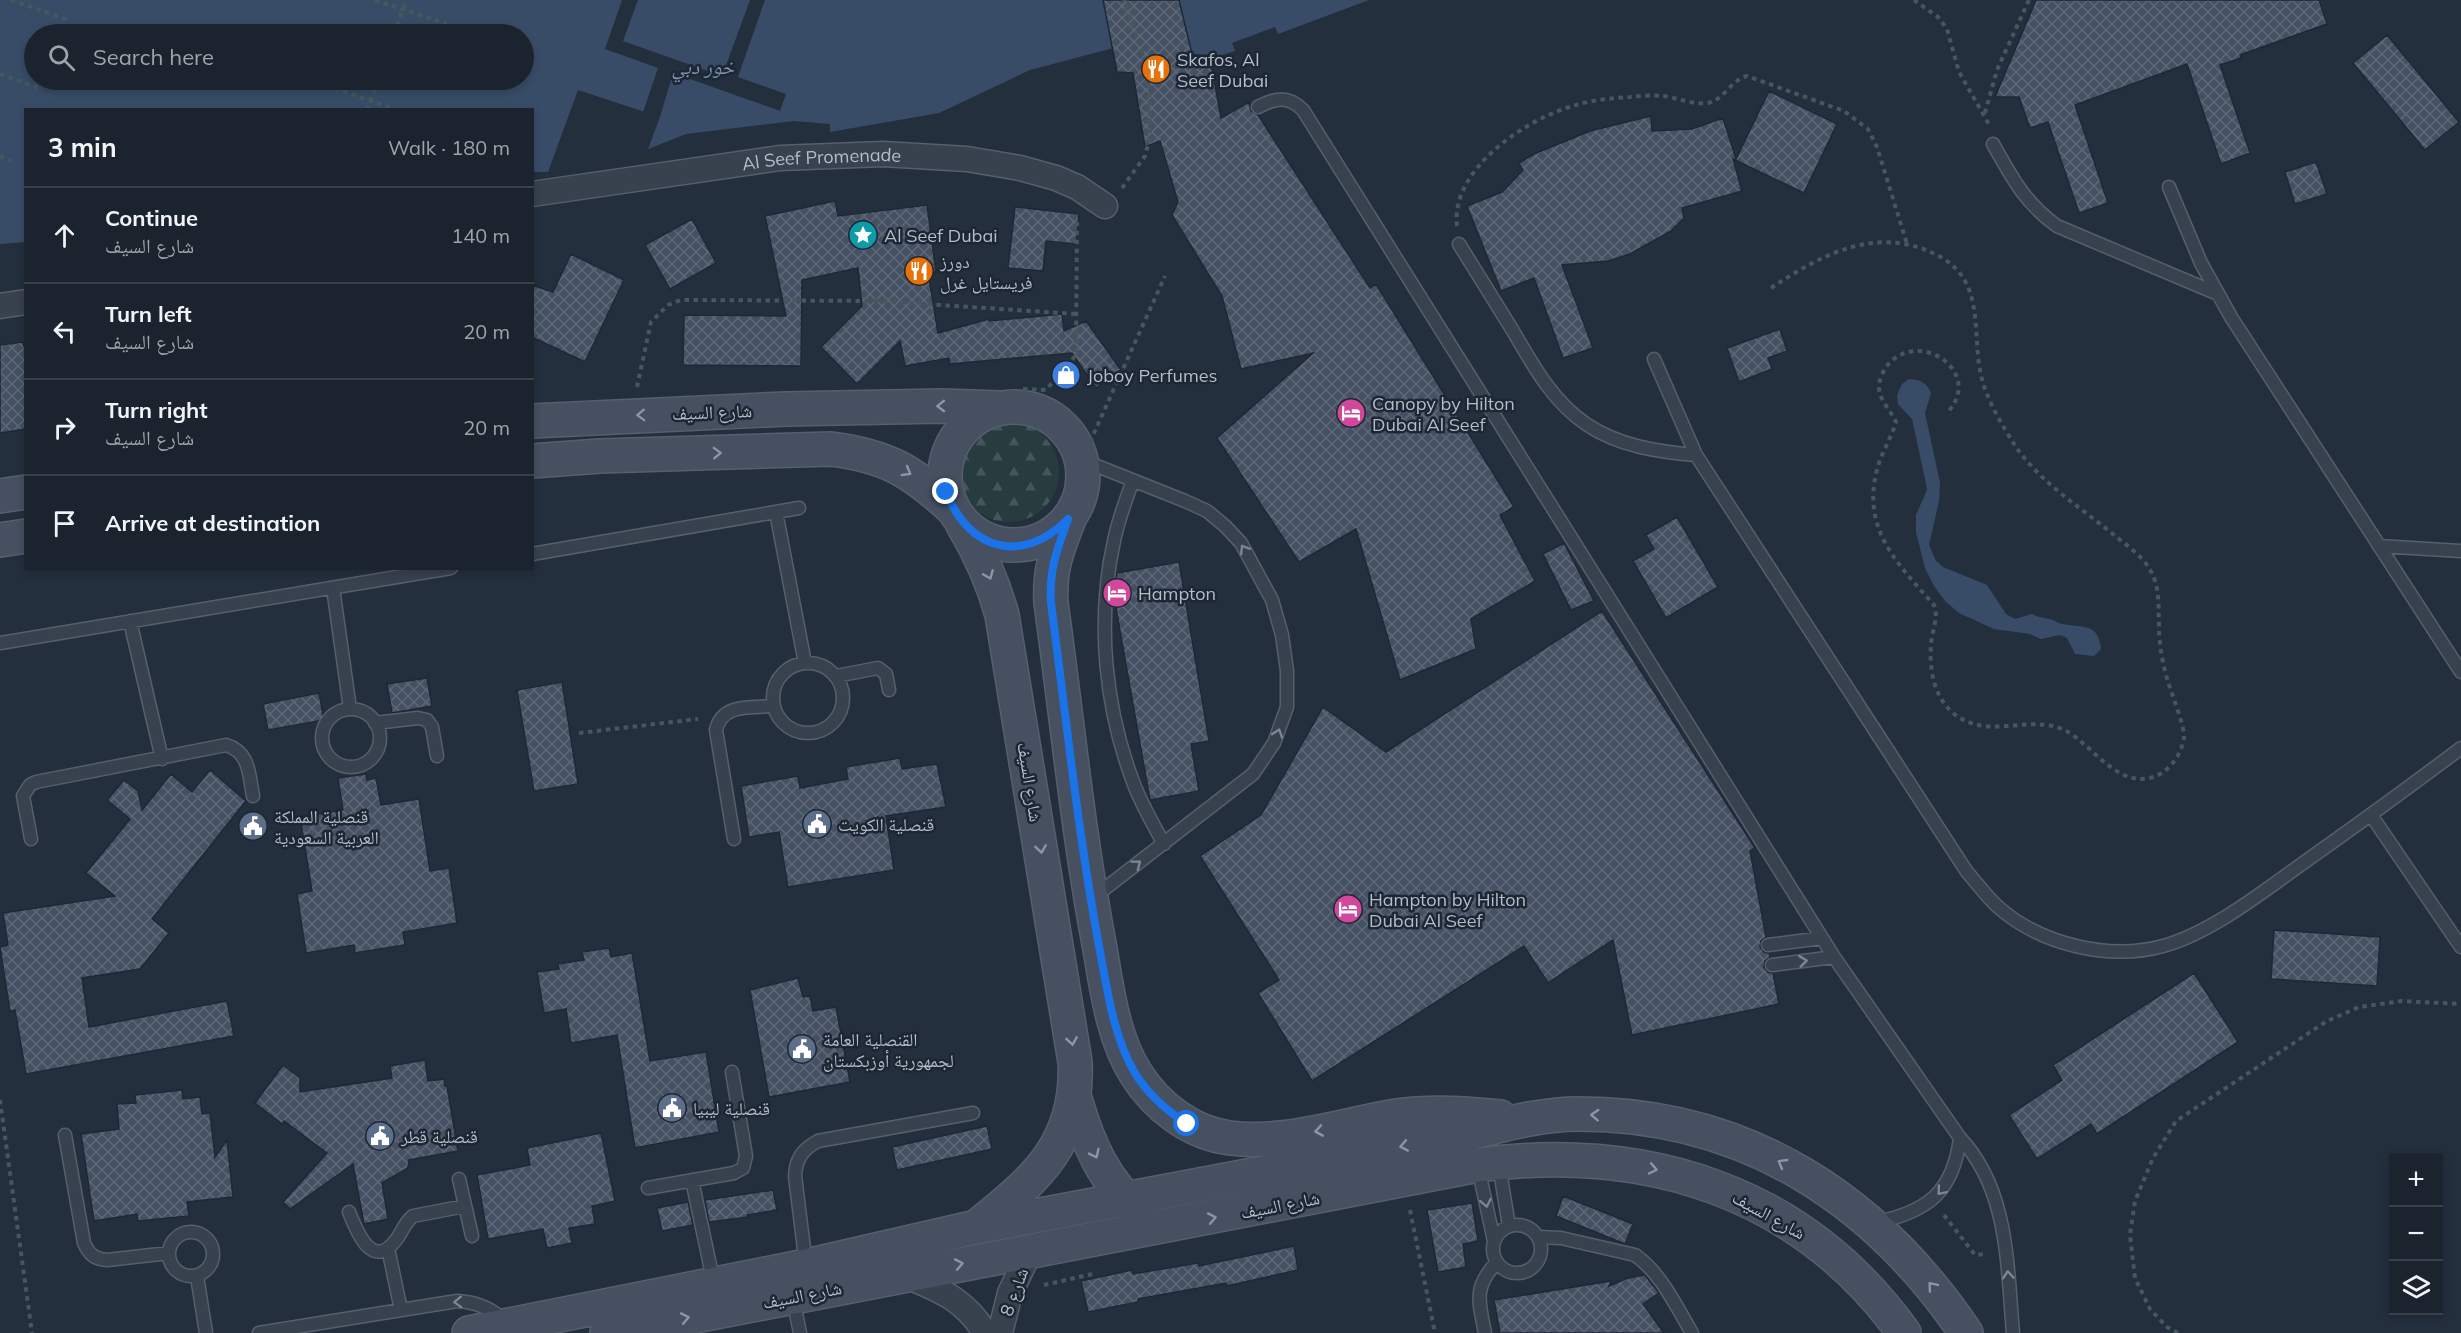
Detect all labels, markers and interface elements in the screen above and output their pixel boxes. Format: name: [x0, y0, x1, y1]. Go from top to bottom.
search box: [24, 24, 534, 90]
icon: search: [45, 41, 78, 74]
text: Search here: [93, 43, 214, 71]
place label: Skafos, Al Seef Dubai: [1177, 48, 1268, 92]
restaurant icon: Skafos, Al Seef Dubai: [1140, 53, 1172, 85]
water label: خور دبي: [672, 54, 735, 83]
text: 3 min: [48, 131, 117, 164]
text: Walk · 180 m: [388, 135, 510, 160]
street label: Al Seef Promenade: [740, 142, 902, 175]
text: Continue: [105, 204, 198, 232]
icon: ahead: [48, 219, 81, 252]
place icon: Al Seef Dubai: [847, 219, 879, 251]
text: 140 m: [451, 223, 510, 248]
place label: Al Seef Dubai: [884, 224, 998, 247]
text: شارع السيف: [105, 233, 194, 258]
place label: دورز فريستايل غرل: [939, 250, 1033, 294]
restaurant icon: دورز فريستايل غرل: [903, 255, 935, 287]
text: Turn left: [105, 300, 192, 328]
icon: left: [48, 315, 81, 348]
text: 20 m: [463, 319, 510, 344]
text: شارع السيف: [105, 329, 194, 354]
shop icon: Joboy Perfumes: [1050, 359, 1082, 391]
place label: Joboy Perfumes: [1087, 364, 1218, 387]
place label: Canopy by Hilton Dubai Al Seef: [1372, 392, 1515, 436]
text: Turn right: [105, 396, 208, 424]
hotel icon: Canopy by Hilton Dubai Al Seef: [1335, 397, 1367, 429]
street label: شارع السيف: [672, 399, 752, 425]
one-way arrow: [936, 400, 945, 412]
one-way arrow: [636, 409, 645, 422]
icon: right: [48, 411, 81, 444]
text: 20 m: [463, 415, 510, 440]
text: شارع السيف: [105, 425, 194, 450]
one-way arrow: [712, 446, 721, 459]
one-way arrow: [901, 465, 911, 477]
route end: [932, 478, 958, 504]
icon: arrive: [48, 507, 81, 540]
text: Arrive at destination: [105, 509, 320, 537]
one-way arrow: [1239, 545, 1251, 555]
one-way arrow: [982, 569, 994, 580]
hotel icon: Hampton: [1101, 577, 1133, 609]
place label: Hampton: [1138, 582, 1216, 605]
one-way arrow: [1270, 728, 1283, 739]
street label: شارع السيف: [1012, 741, 1048, 823]
place label: قنصلية المملكة العربية السعودية: [274, 805, 379, 849]
public building icon: قنصلية الكويت: [801, 808, 833, 840]
public building icon: قنصلية المملكة العربية السعودية: [237, 810, 269, 842]
place label: قنصلية الكويت: [838, 813, 934, 836]
one-way arrow: [1034, 843, 1047, 853]
one-way arrow: [1130, 861, 1141, 872]
place label: Hampton by Hilton Dubai Al Seef: [1369, 888, 1526, 932]
hotel icon: Hampton by Hilton Dubai Al Seef: [1332, 893, 1364, 925]
one-way arrow: [1798, 955, 1807, 967]
place label: القنصلية العامة لجمهورية أوزبكستان: [823, 1028, 954, 1072]
public building icon: القنصلية العامة لجمهورية أوزبكستان: [786, 1033, 818, 1065]
one-way arrow: [1065, 1036, 1077, 1046]
public building icon: قنصلية ليبيا: [656, 1092, 688, 1124]
place label: قنصلية ليبيا: [693, 1097, 770, 1120]
one-way arrow: [1591, 1108, 1600, 1121]
route start: [1173, 1110, 1199, 1136]
public building icon: قنصلية قطر: [364, 1120, 396, 1152]
one-way arrow: [1314, 1124, 1324, 1137]
place label: قنصلية قطر: [400, 1125, 478, 1148]
one-way arrow: [1399, 1139, 1409, 1152]
one-way arrow: [1087, 1148, 1099, 1159]
map controls: [2389, 1153, 2443, 1315]
button: +: [2389, 1153, 2443, 1207]
one-way arrow: [1778, 1159, 1789, 1170]
one-way arrow: [1648, 1162, 1658, 1175]
one-way arrow: [1937, 1184, 1948, 1195]
street label: شارع السيف: [1238, 1186, 1322, 1224]
street label: شارع السيف: [1728, 1186, 1810, 1244]
one-way arrow: [1479, 1198, 1492, 1208]
button: −: [2389, 1207, 2443, 1261]
one-way arrow: [1207, 1212, 1217, 1225]
one-way arrow: [953, 1258, 963, 1271]
button: layers: [2389, 1261, 2443, 1315]
street label: شارع 8: [995, 1265, 1033, 1319]
one-way arrow: [2002, 1270, 2015, 1279]
street label: شارع السيف: [760, 1276, 844, 1314]
one-way arrow: [1928, 1281, 1939, 1292]
one-way arrow: [454, 1296, 463, 1308]
one-way arrow: [680, 1312, 690, 1325]

